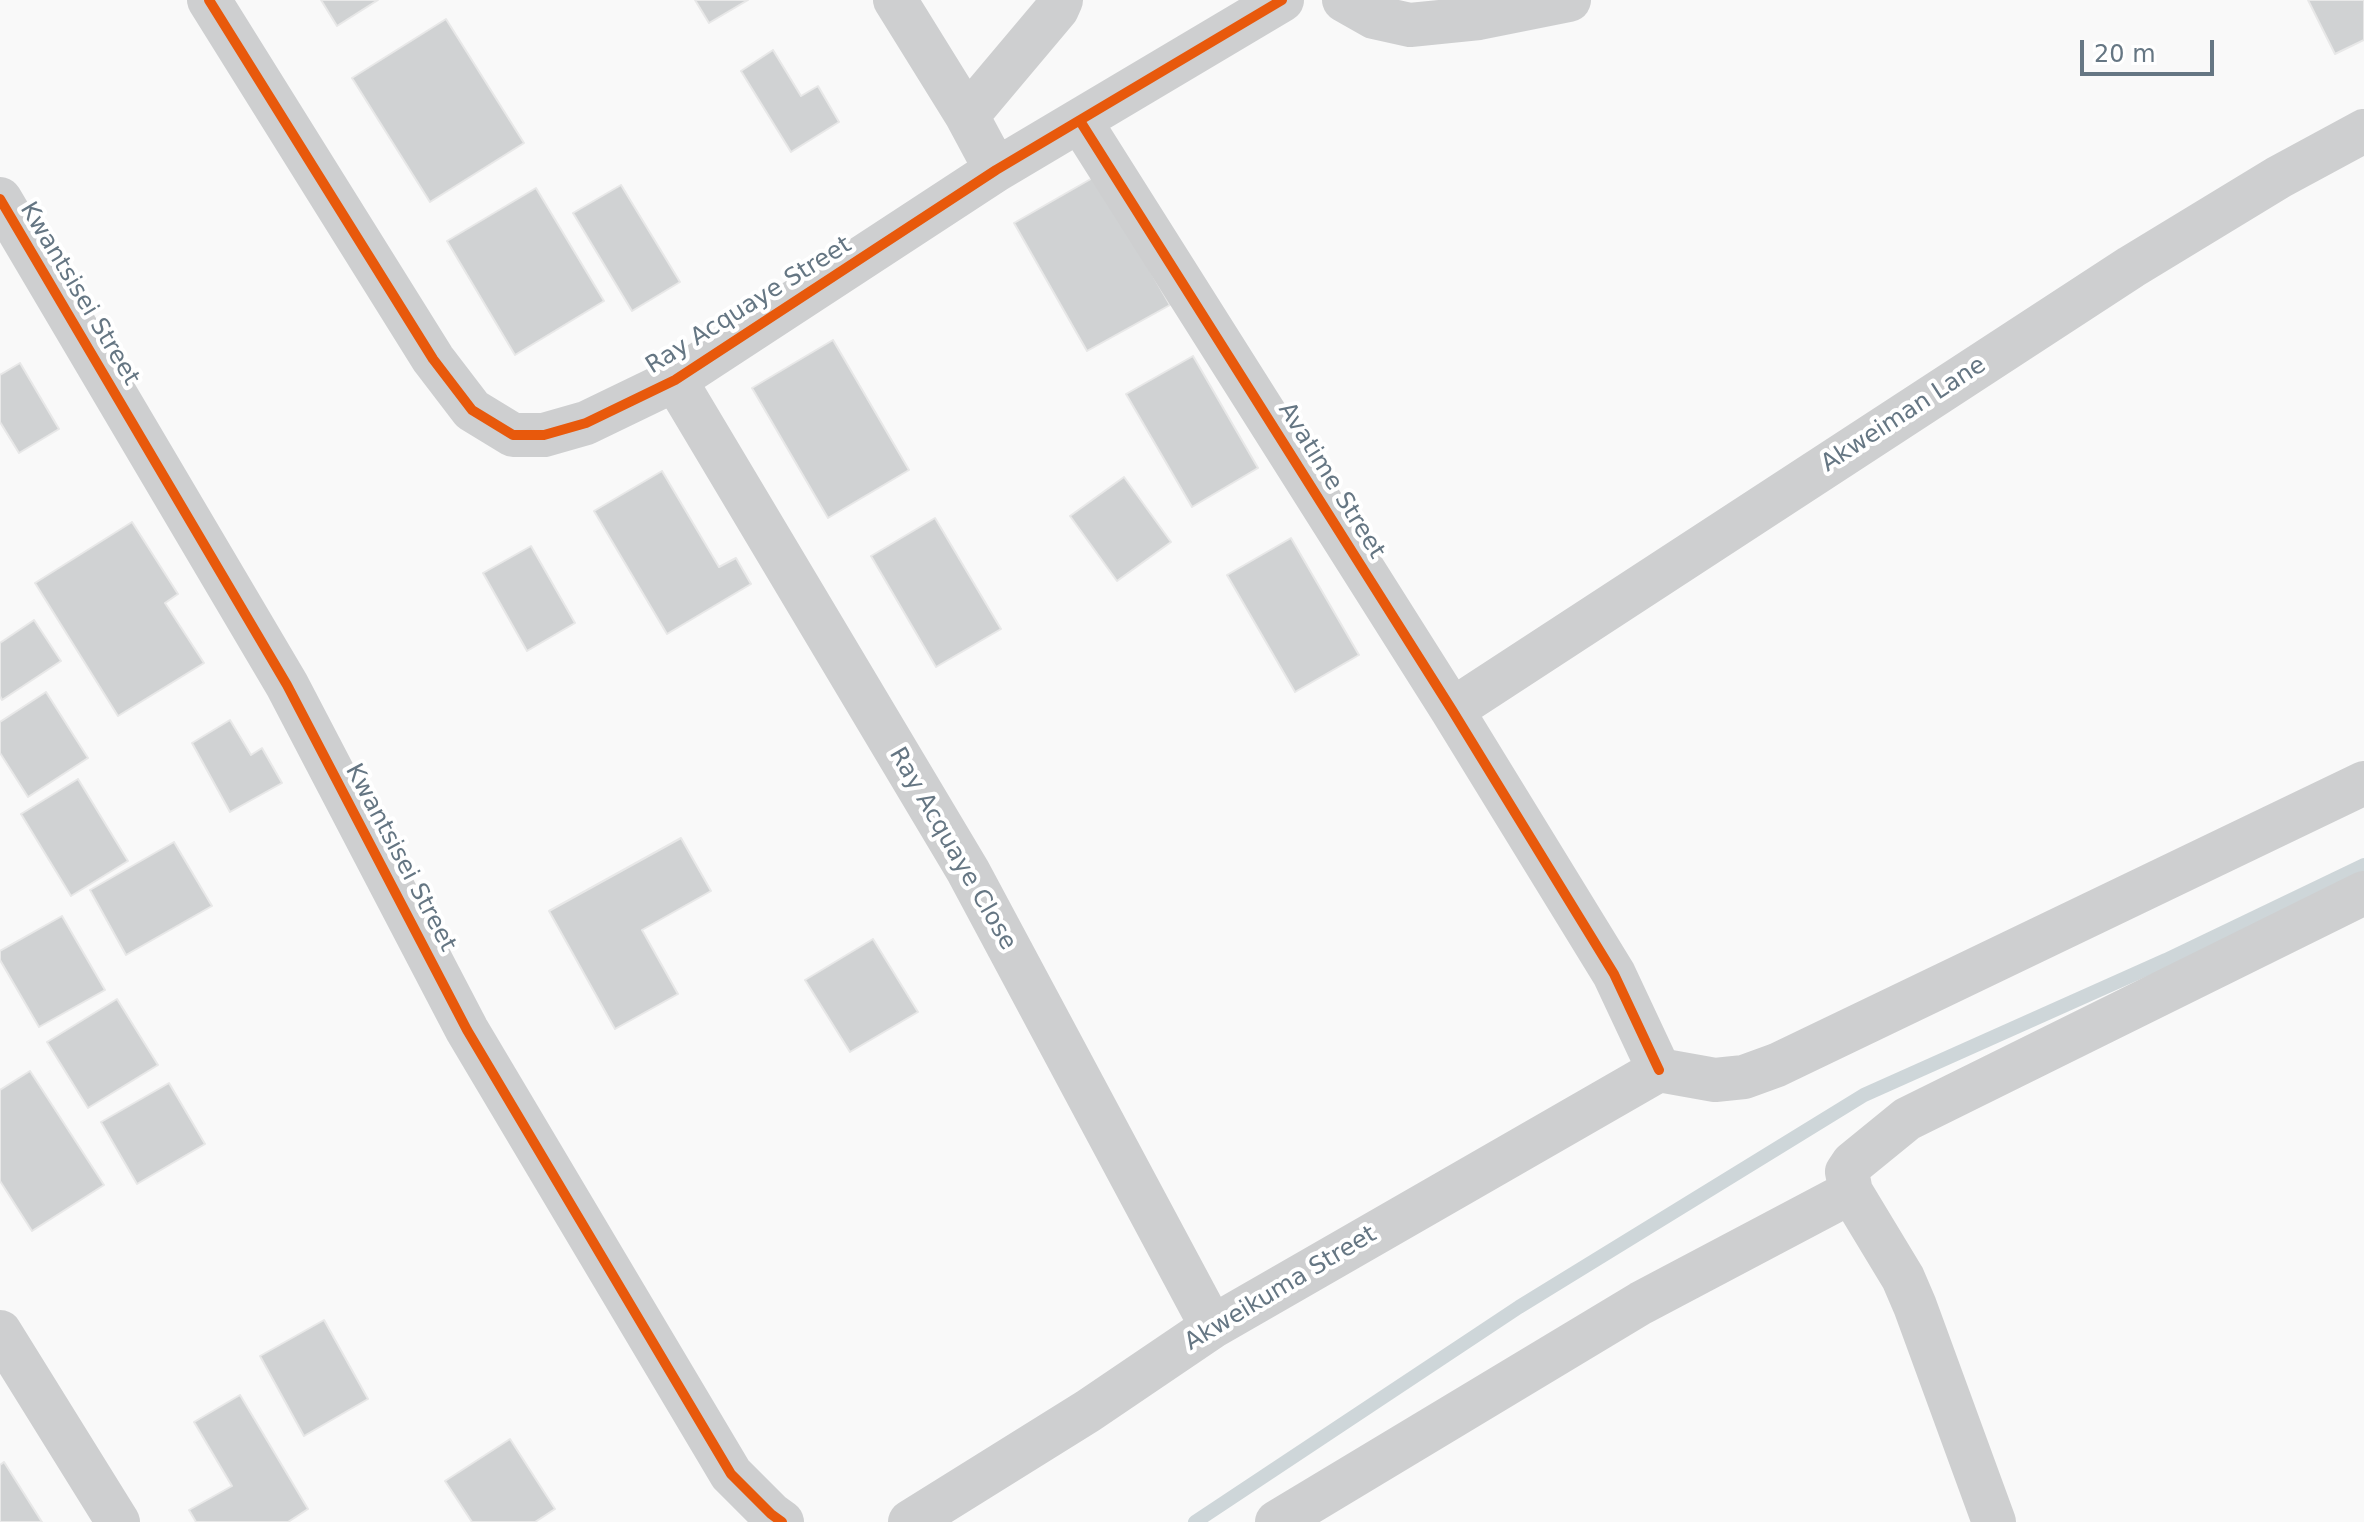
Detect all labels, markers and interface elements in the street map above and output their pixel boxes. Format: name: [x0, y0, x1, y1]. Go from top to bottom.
scale bar: [2084, 24, 2218, 74]
text: 20 m: [2094, 40, 2156, 68]
street label: Kwantsisei Street: [13, 197, 145, 391]
street label: Ray Acquaye Street: [641, 231, 857, 381]
street label: Akweiman Lane: [1816, 351, 1992, 479]
street label: Avatime Street: [1271, 398, 1391, 564]
street label: Ray Acquaye Close: [882, 743, 1022, 955]
street label: Kwantsisei Street: [338, 759, 462, 957]
street label: Akweikuma Street: [1180, 1220, 1382, 1358]

